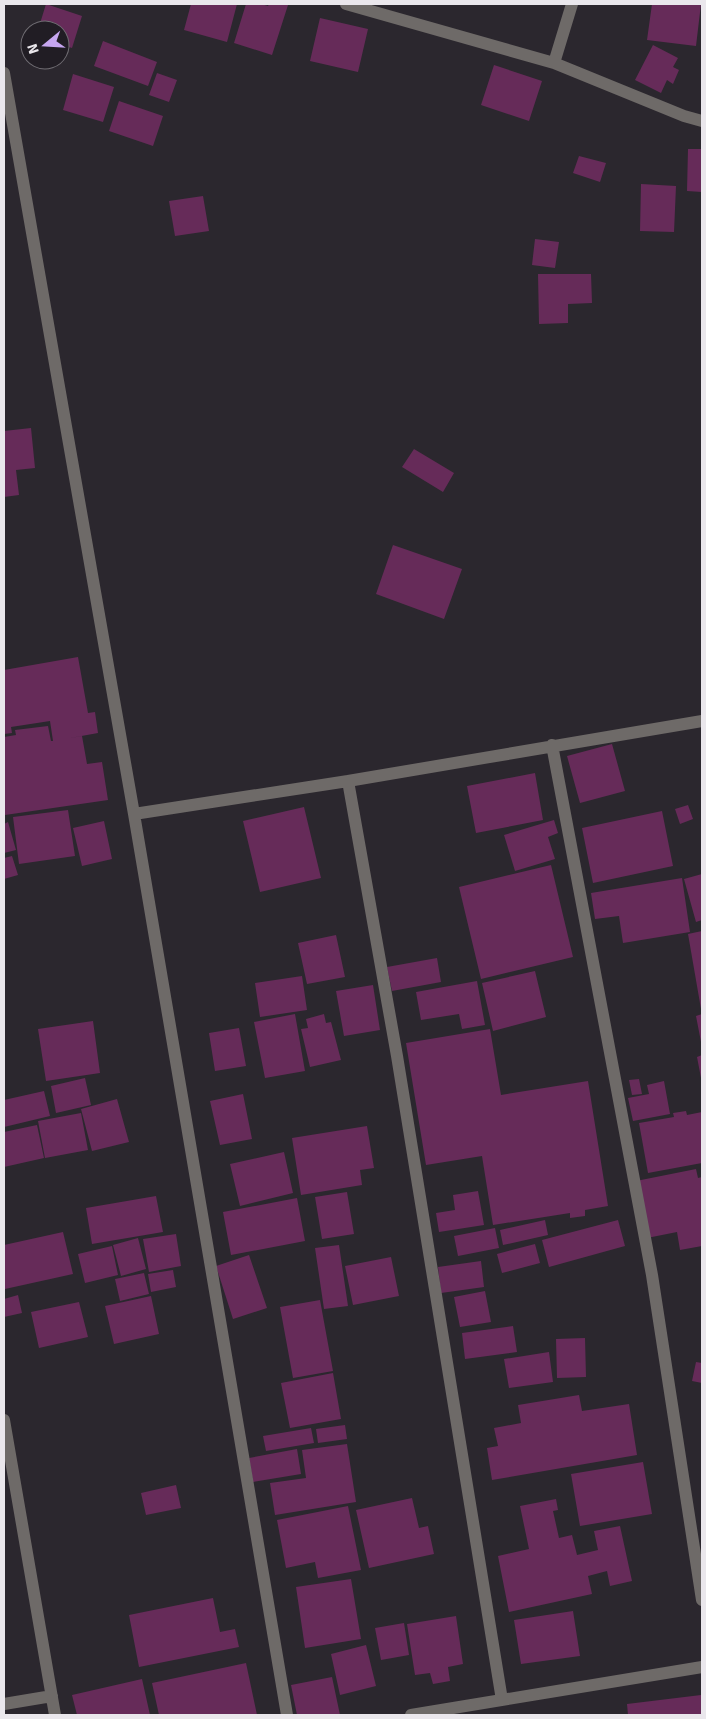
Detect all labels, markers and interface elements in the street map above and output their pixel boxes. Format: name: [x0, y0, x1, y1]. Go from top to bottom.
north arrow: [20, 20, 70, 70]
text: N: [24, 42, 43, 56]

